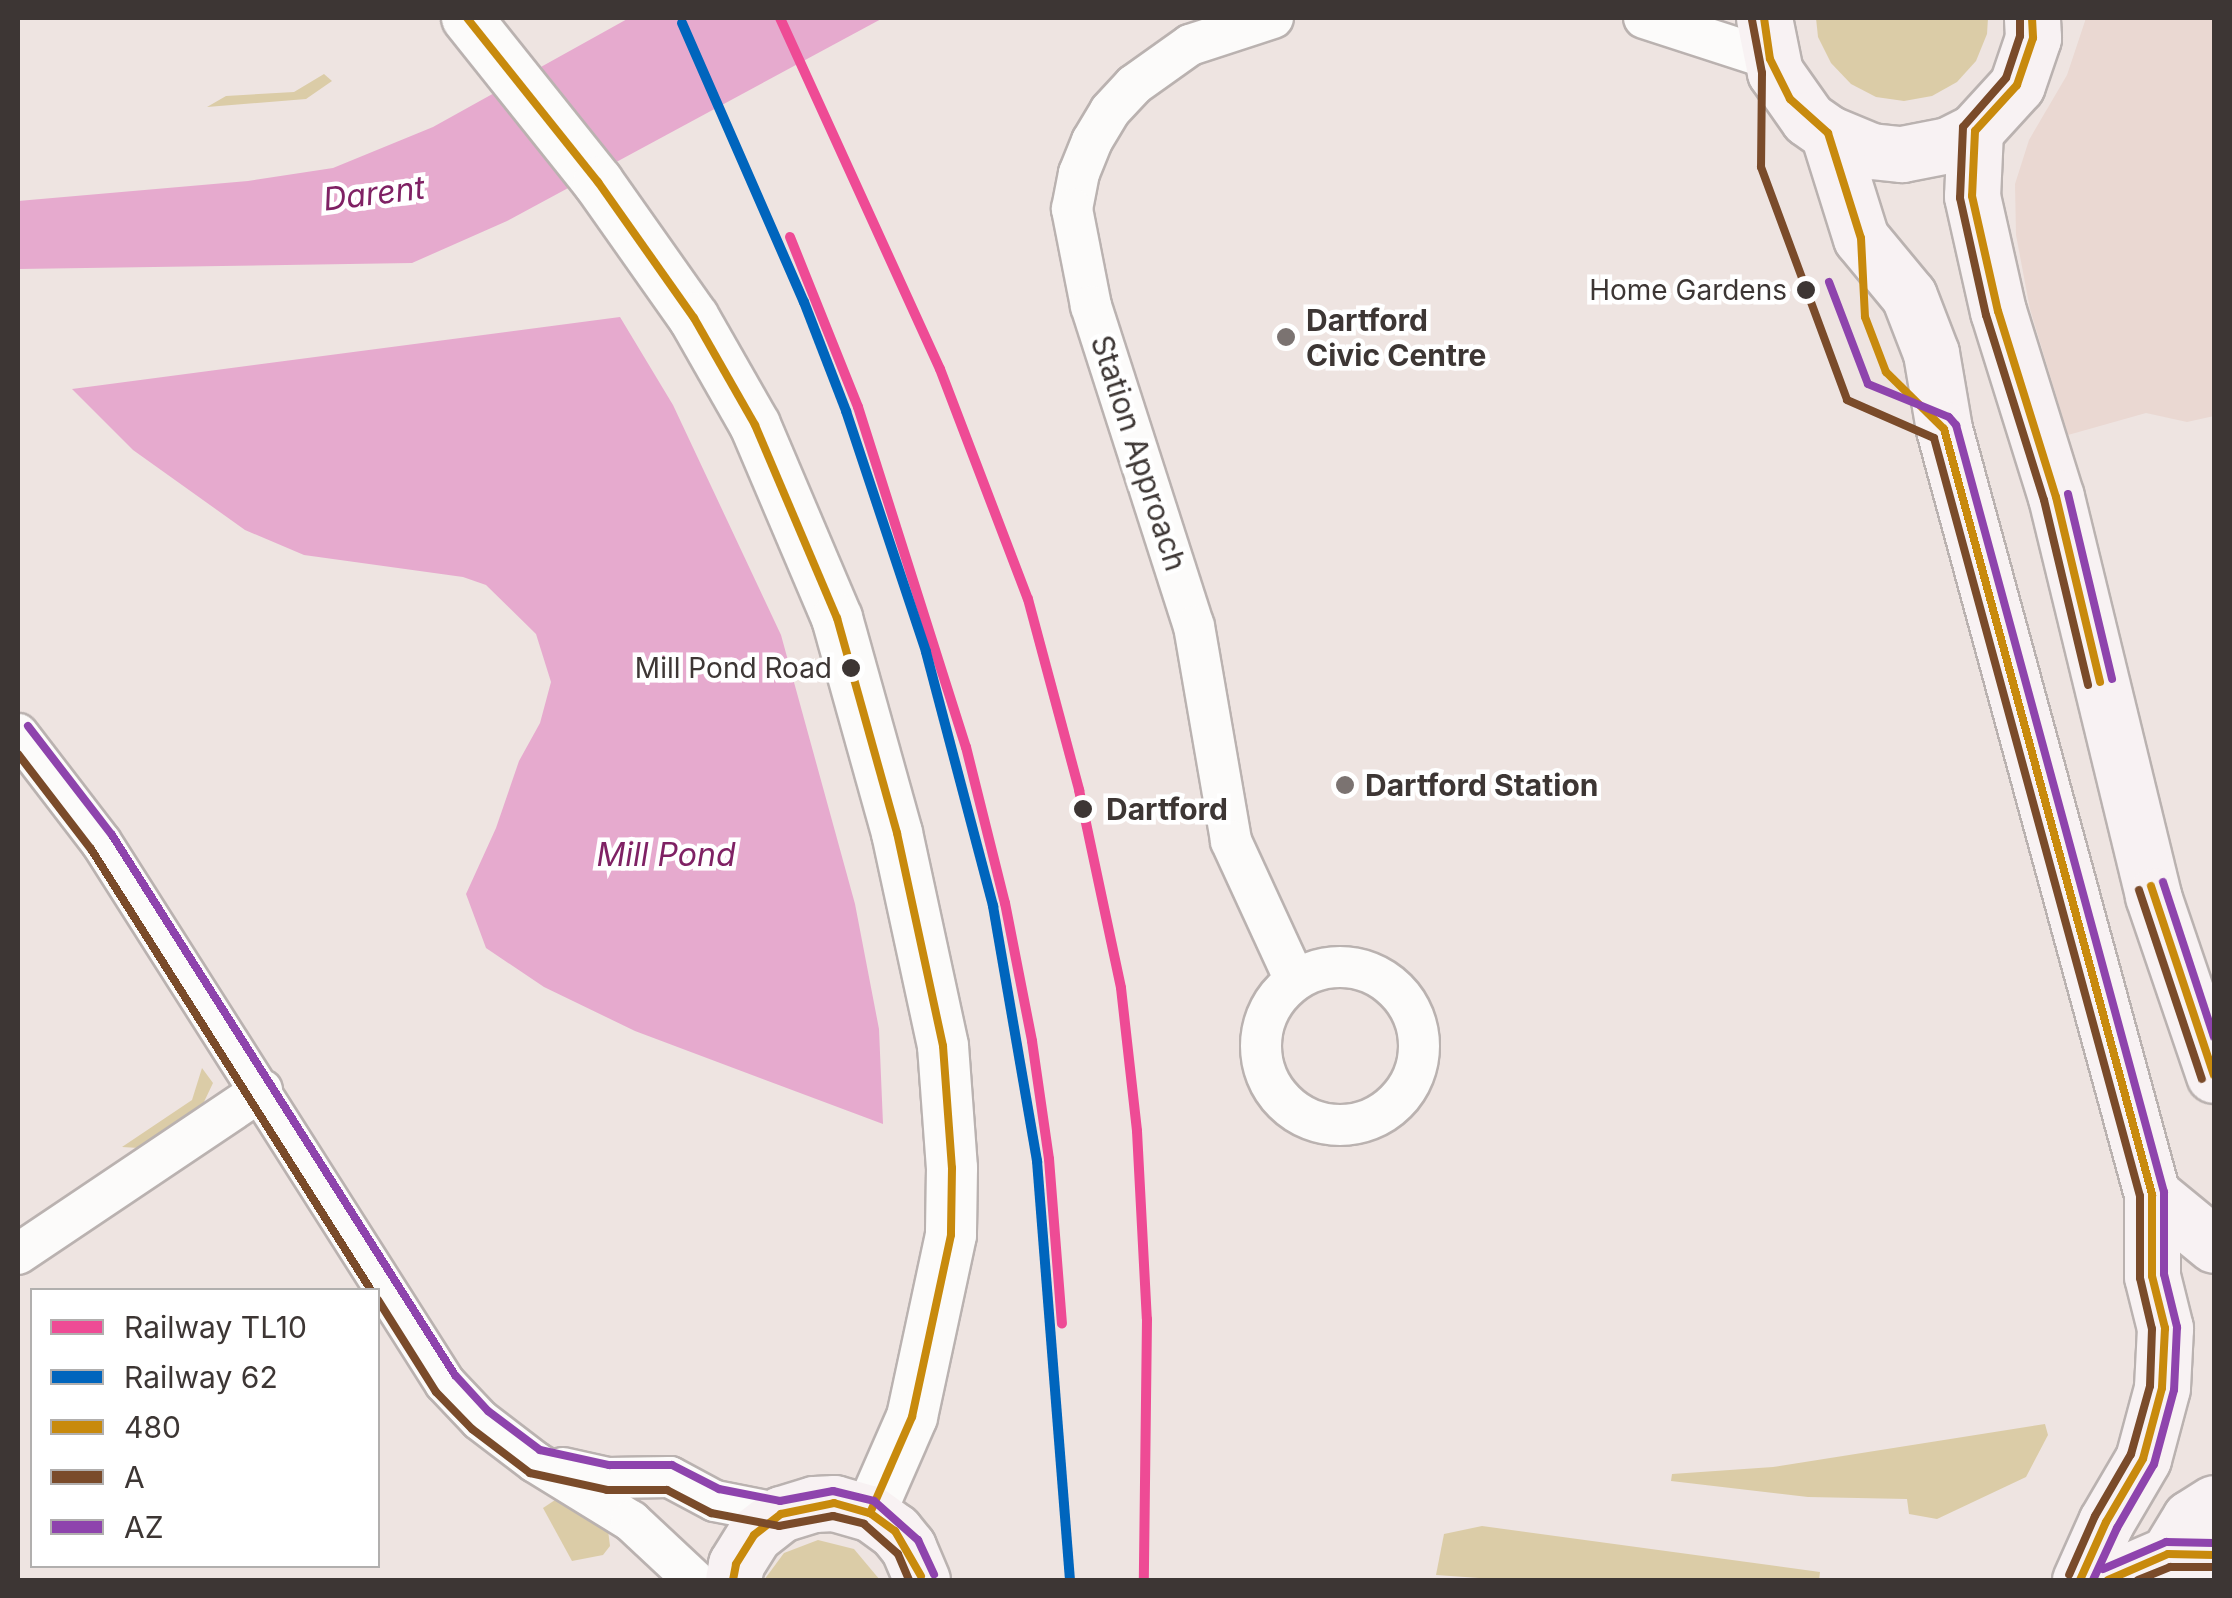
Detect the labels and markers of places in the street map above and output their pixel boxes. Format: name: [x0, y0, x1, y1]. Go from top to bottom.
place label: Home Gardens: [1589, 273, 1787, 307]
marker: Home Gardens: [1796, 280, 1816, 300]
place label: Dartford Civic Centre: [1306, 302, 1486, 372]
marker: Dartford Civic Centre: [1275, 326, 1297, 348]
place label: Mill Pond Road: [635, 651, 832, 685]
marker: Mill Pond Road: [841, 658, 861, 678]
place label: Dartford Station: [1365, 767, 1598, 803]
marker: Dartford Station: [1334, 774, 1356, 796]
place label: Dartford: [1106, 791, 1228, 827]
marker: Dartford: [1070, 796, 1096, 822]

